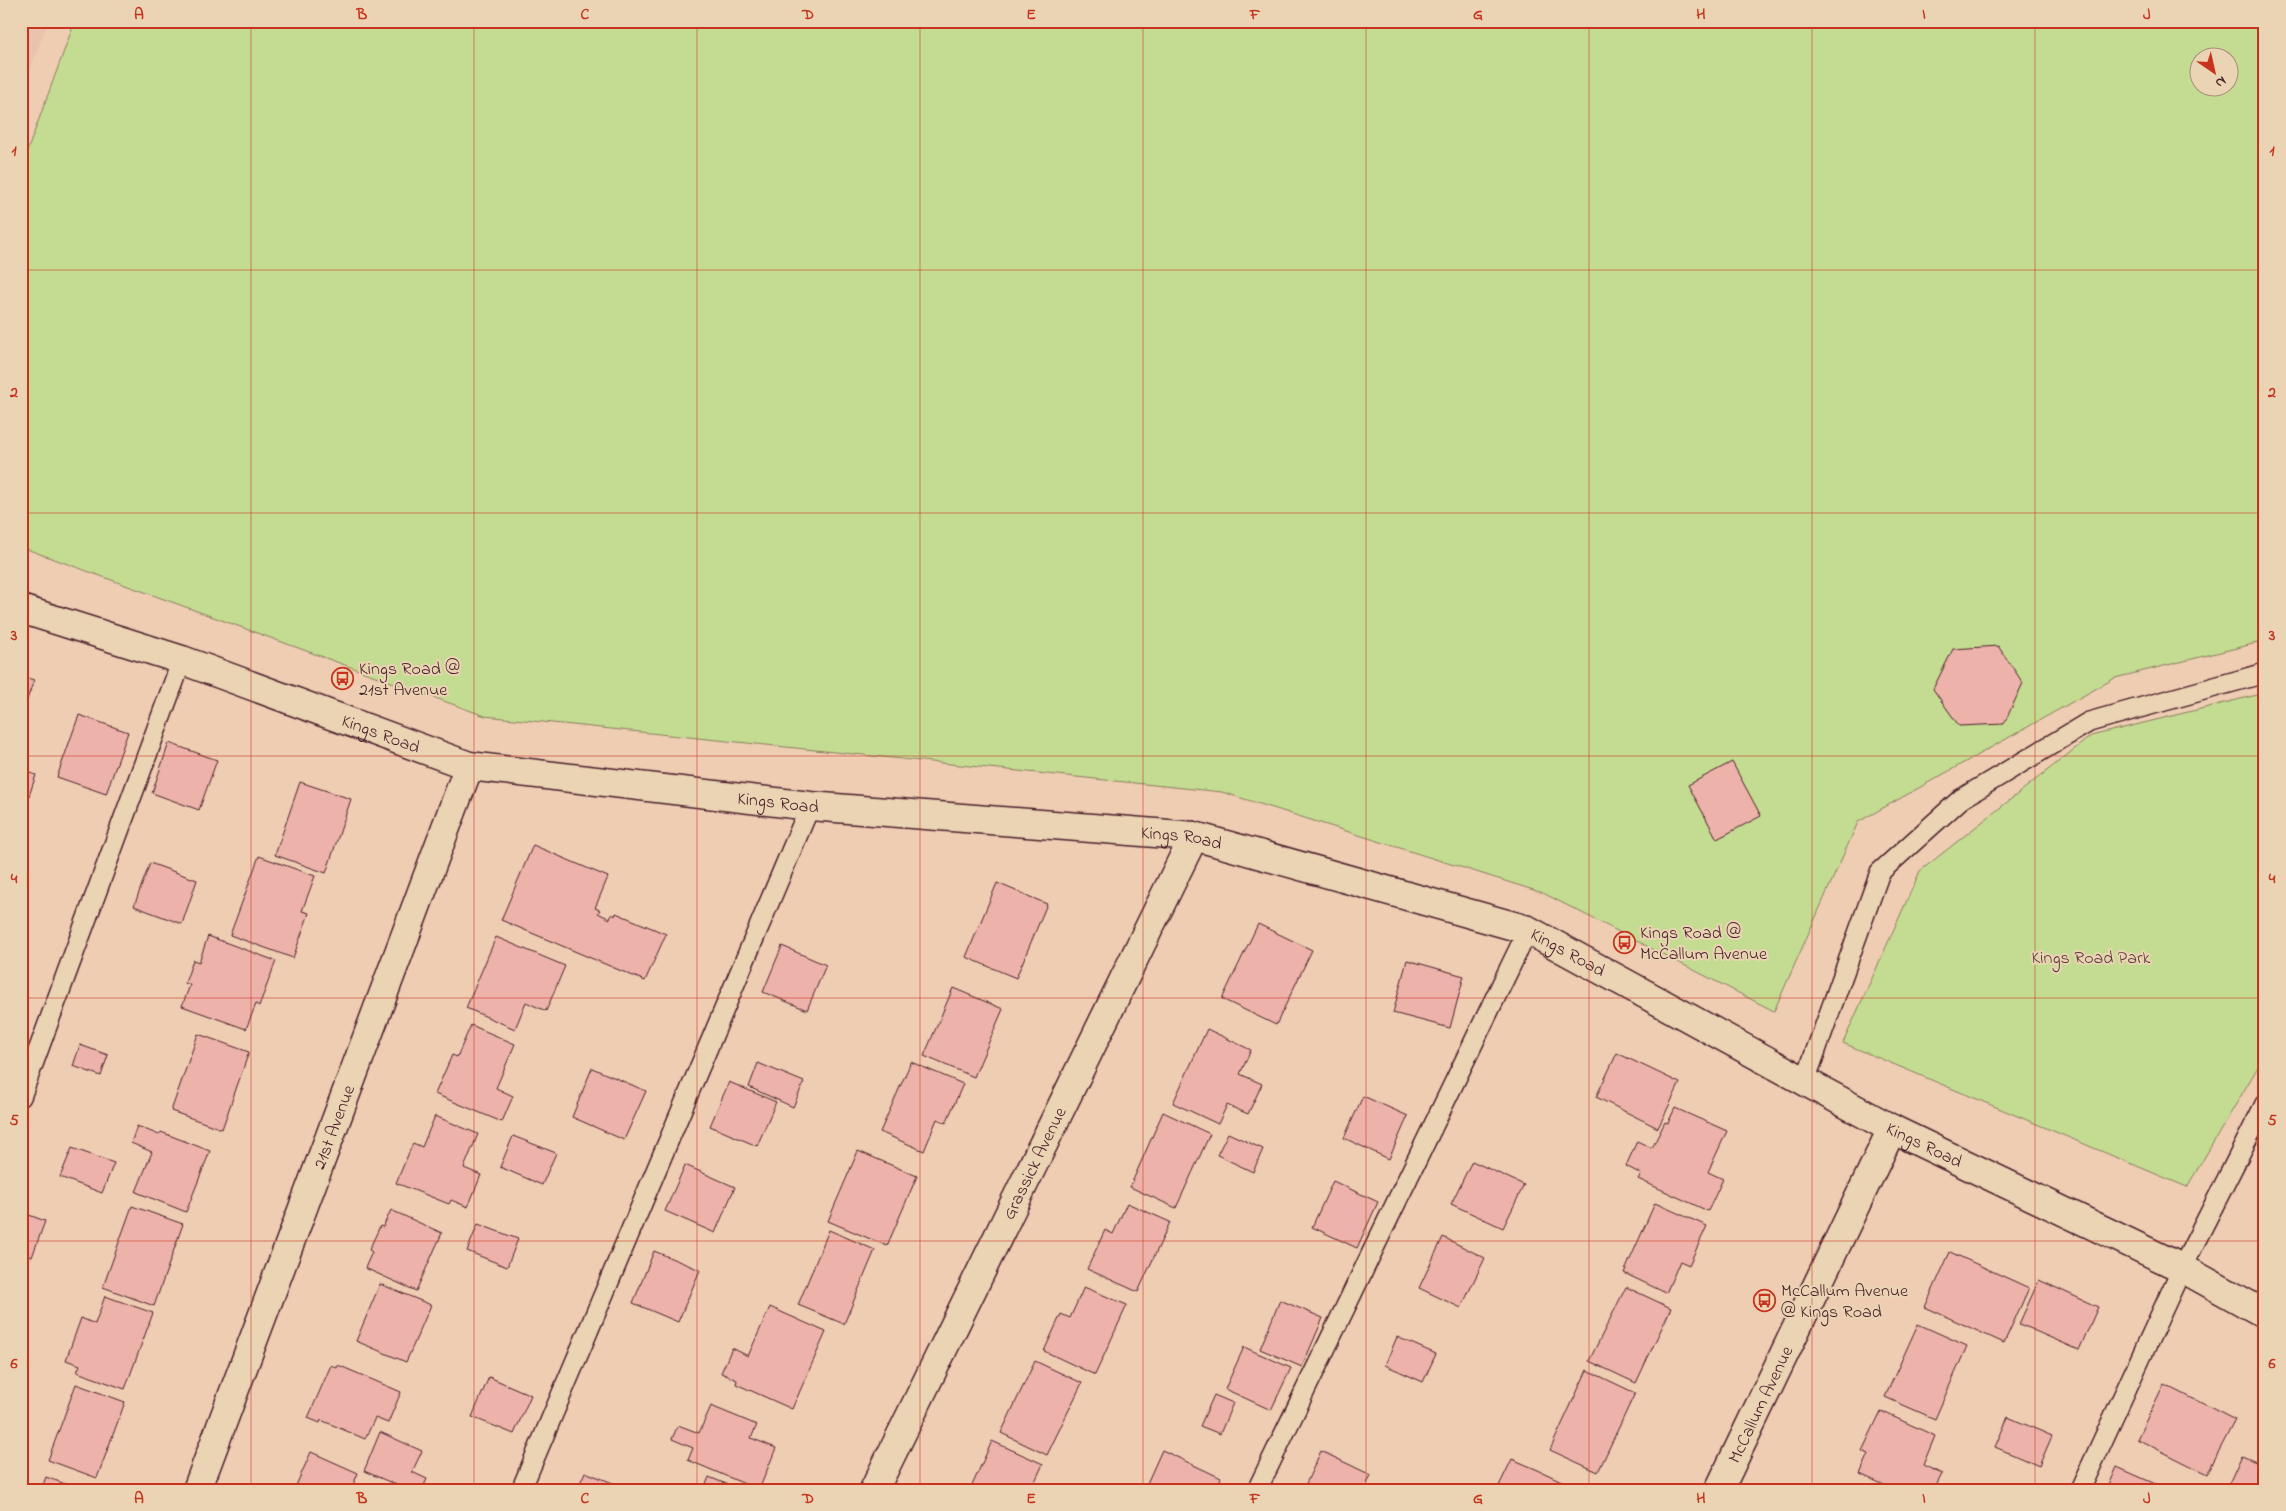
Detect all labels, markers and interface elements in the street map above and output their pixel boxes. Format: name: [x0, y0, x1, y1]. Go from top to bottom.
text: A: [134, 3, 144, 27]
text: B: [356, 3, 368, 27]
text: C: [581, 3, 590, 27]
text: D: [801, 3, 814, 27]
text: E: [1026, 3, 1036, 27]
text: F: [1249, 3, 1261, 27]
text: G: [1473, 3, 1483, 27]
text: H: [1696, 3, 1706, 27]
text: I: [1922, 3, 1926, 27]
text: J: [2143, 3, 2151, 27]
north arrow: [2188, 48, 2238, 98]
text: N: [2211, 70, 2230, 93]
text: 1: [11, 139, 17, 163]
text: 1: [2269, 139, 2275, 163]
text: 2: [9, 381, 18, 405]
text: 2: [2267, 381, 2276, 405]
text: 3: [10, 624, 18, 648]
text: 3: [2268, 624, 2276, 648]
place label: Kings Road @ 21st Avenue: [359, 657, 460, 704]
bus stop icon: Kings Road @ 21st Avenue: [331, 666, 355, 690]
street label: Kings Road: [337, 709, 423, 762]
street label: Kings Road: [736, 787, 820, 822]
street label: Kings Road: [1140, 821, 1224, 858]
text: 4: [10, 867, 18, 891]
text: 4: [2268, 867, 2276, 891]
place label: Kings Road @ McCallum Avenue: [1640, 921, 1768, 968]
street label: Kings Road: [1525, 923, 1609, 985]
bus stop icon: Kings Road @ McCallum Avenue: [1612, 930, 1636, 954]
park label: Kings Road Park: [2032, 946, 2151, 973]
street label: 21st Avenue: [308, 1081, 363, 1173]
street label: Grassick Avenue: [997, 1102, 1075, 1225]
text: 5: [9, 1109, 19, 1133]
text: 5: [2267, 1109, 2277, 1133]
street label: Kings Road: [1880, 1117, 1966, 1176]
place label: McCallum Avenue @ Kings Road: [1781, 1279, 1909, 1327]
bus stop icon: McCallum Avenue @ Kings Road: [1753, 1288, 1777, 1312]
street label: McCallum Avenue: [1723, 1341, 1801, 1468]
text: 6: [9, 1352, 18, 1376]
text: 6: [2267, 1352, 2276, 1376]
text: A: [134, 1487, 144, 1511]
text: B: [356, 1487, 368, 1511]
text: C: [581, 1487, 590, 1511]
text: D: [801, 1487, 814, 1511]
text: E: [1026, 1487, 1036, 1511]
text: F: [1249, 1487, 1261, 1511]
text: G: [1473, 1487, 1483, 1511]
text: H: [1696, 1487, 1706, 1511]
text: I: [1922, 1487, 1926, 1511]
text: J: [2143, 1487, 2151, 1511]

